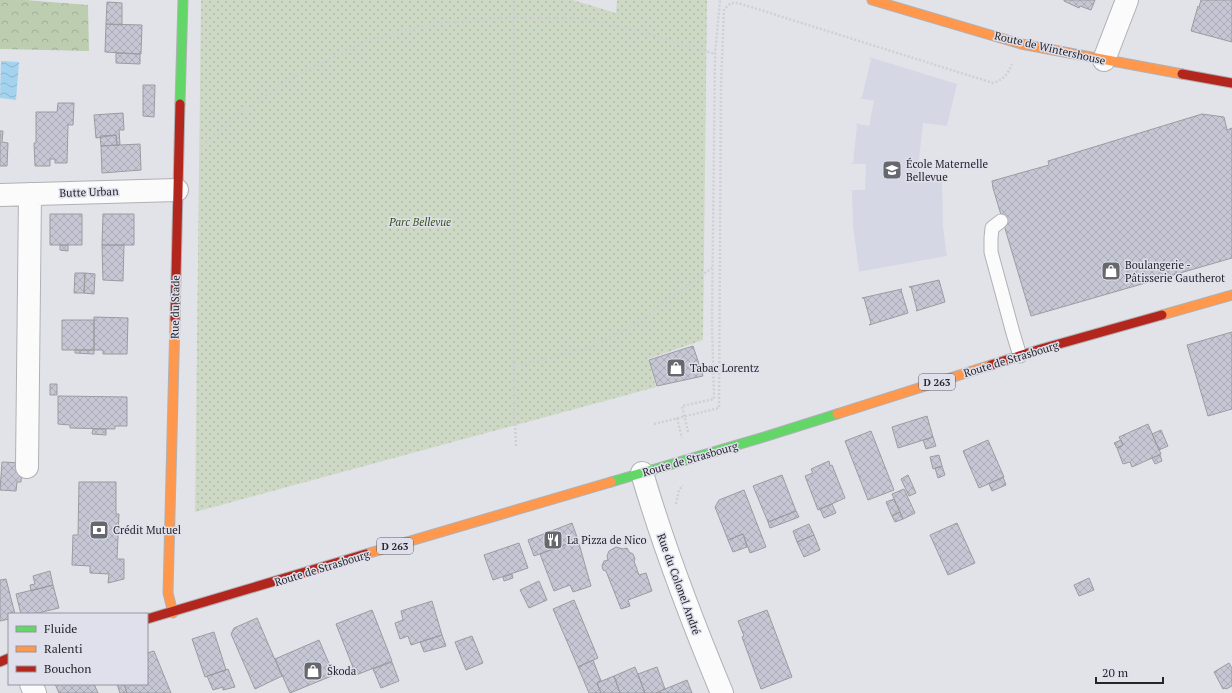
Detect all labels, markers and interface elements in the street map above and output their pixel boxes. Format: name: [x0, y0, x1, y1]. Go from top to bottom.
street label: Route de Wintershouse: [993, 28, 1107, 68]
place label: École Maternelle Bellevue: [906, 157, 989, 184]
school or university icon: École Maternelle Bellevue: [881, 159, 903, 181]
street label: Butte Urban: [59, 184, 119, 200]
park label: Parc Bellevue: [388, 215, 451, 229]
place label: Boulangerie - Pâtisserie Gautherot: [1125, 258, 1225, 285]
shop icon: Boulangerie - Pâtisserie Gautherot: [1100, 260, 1122, 282]
street label: Rue du Stade: [167, 275, 183, 339]
street label: Route de Strasbourg: [962, 338, 1060, 380]
shop icon: Tabac Lorentz: [665, 357, 687, 379]
place label: Tabac Lorentz: [690, 361, 759, 375]
road number: D 263: [919, 374, 955, 390]
street label: Route de Strasbourg: [641, 439, 740, 479]
bank icon: Crédit Mutuel: [88, 519, 110, 541]
place label: Crédit Mutuel: [113, 523, 181, 537]
restaurant icon: La Pizza de Nico: [542, 529, 564, 551]
street label: Rue du Colonel André: [654, 531, 704, 637]
place label: La Pizza de Nico: [567, 533, 647, 547]
road number: D 263: [377, 538, 413, 554]
street label: Route de Strasbourg: [273, 547, 371, 589]
legend: [8, 613, 148, 685]
text: Fluide: [44, 621, 77, 636]
text: Ralenti: [44, 641, 83, 656]
scale bar: [1096, 659, 1163, 685]
shop icon: Škoda: [302, 660, 324, 682]
text: Bouchon: [44, 661, 91, 676]
place label: Škoda: [327, 664, 357, 678]
text: 20 m: [1102, 665, 1129, 680]

